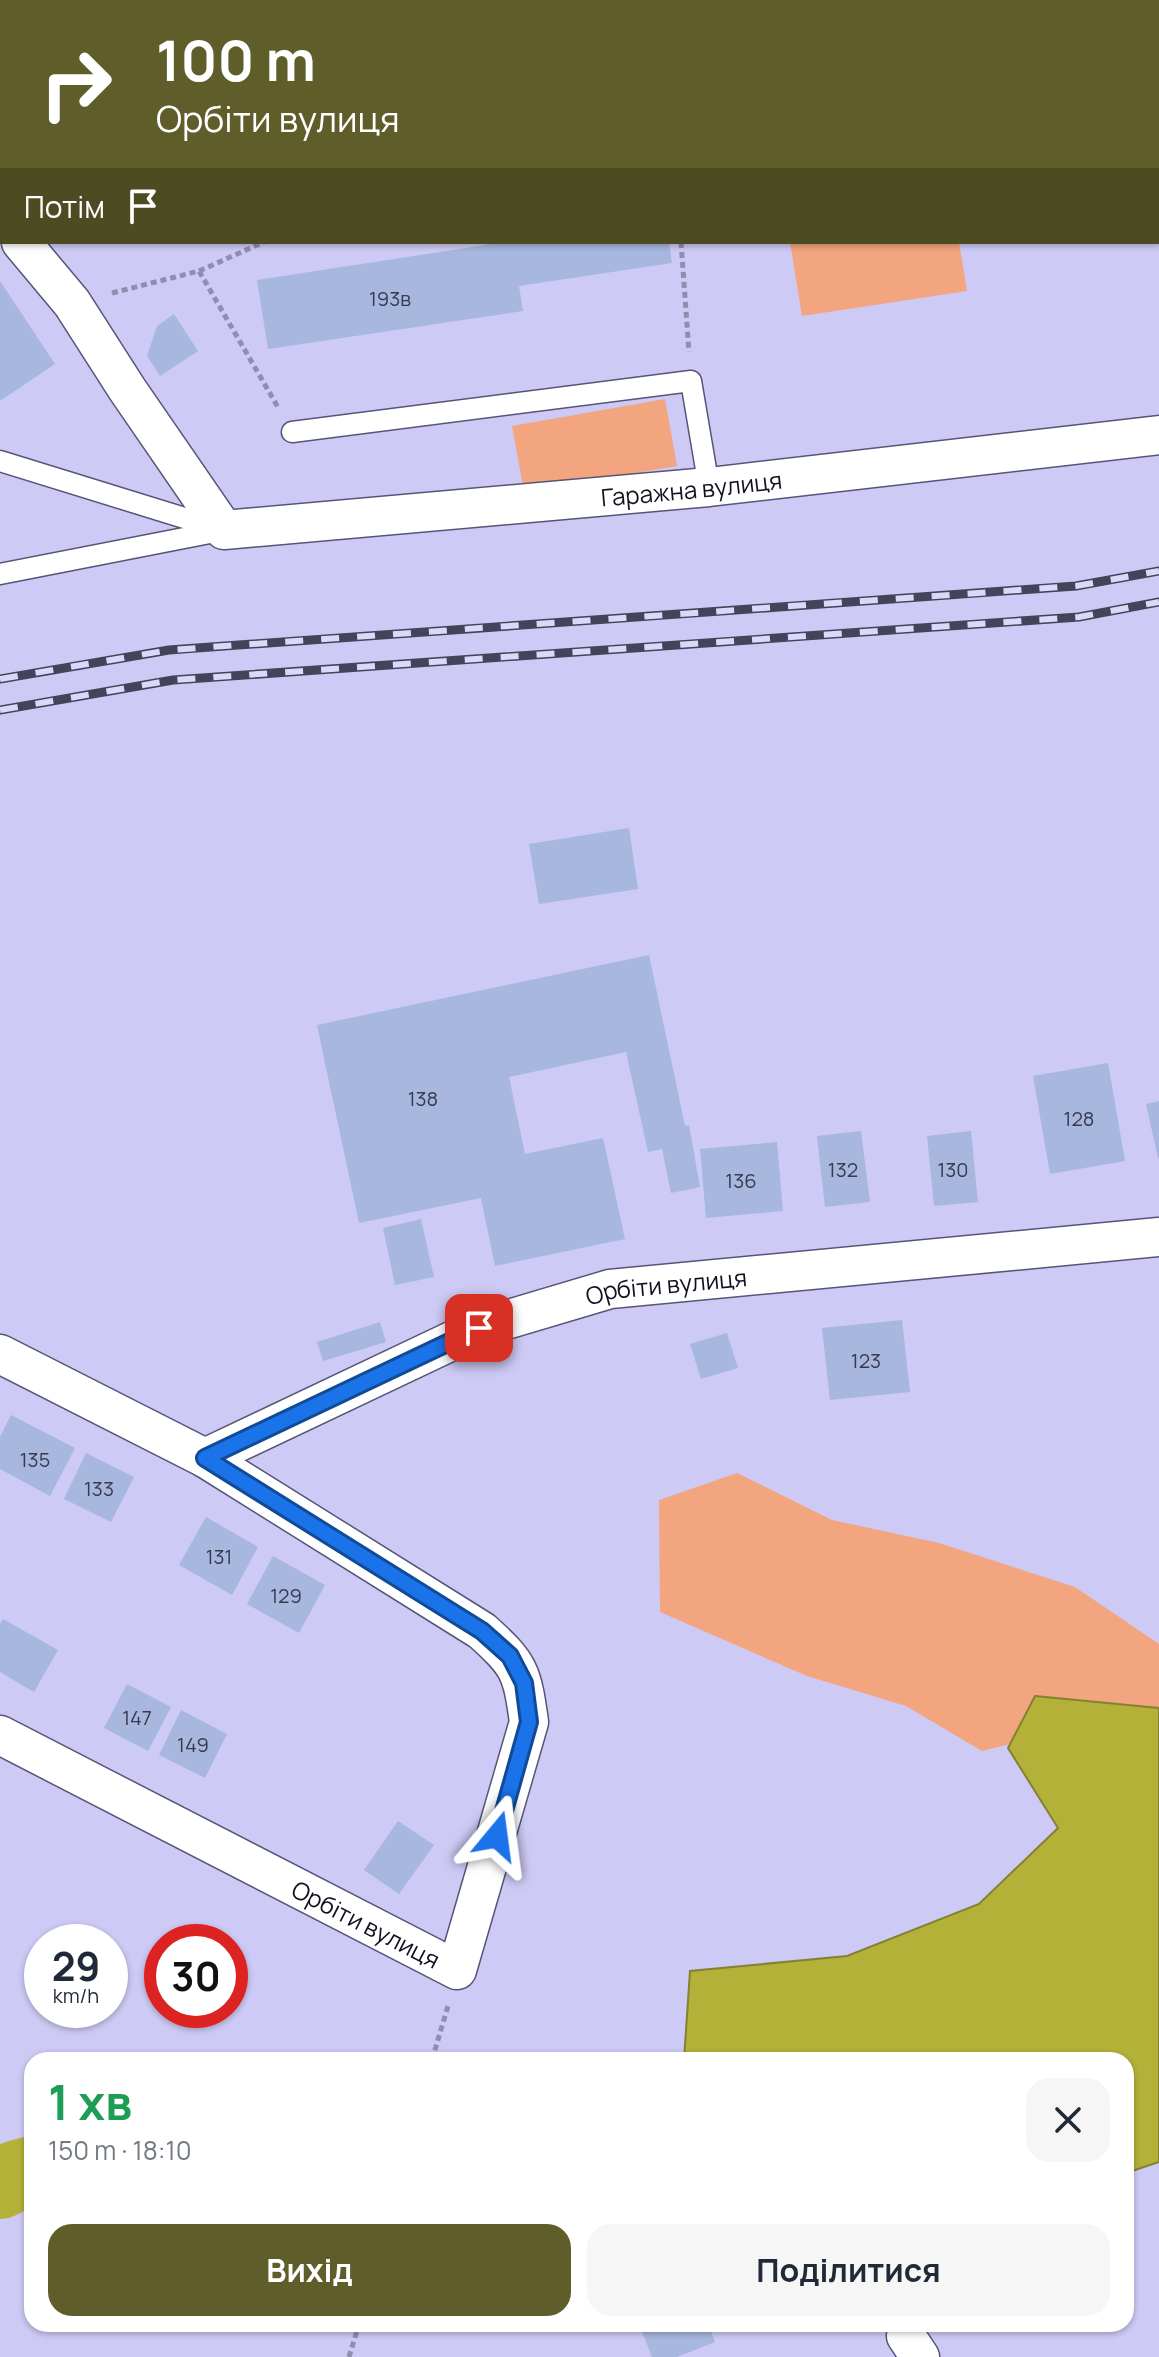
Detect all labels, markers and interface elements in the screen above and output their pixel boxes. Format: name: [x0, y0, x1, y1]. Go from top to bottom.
text: 100 m: [156, 21, 316, 98]
icon: right: [24, 32, 128, 136]
text: Орбіти вулиця: [156, 94, 400, 143]
icon: arrive: [121, 184, 165, 228]
text: Потім: [24, 186, 105, 227]
house number: 193в: [369, 285, 411, 312]
street label: Гаражна вулиця: [599, 462, 784, 513]
house number: 138: [408, 1085, 438, 1112]
house number: 128: [1064, 1105, 1094, 1132]
house number: 132: [828, 1156, 858, 1183]
house number: 130: [937, 1156, 969, 1183]
house number: 136: [725, 1167, 757, 1194]
street label: Орбіти вулиця: [581, 1260, 748, 1312]
pin: [445, 1294, 513, 1362]
icon: arrive: [457, 1306, 501, 1350]
house number: 123: [851, 1347, 881, 1374]
house number: 135: [20, 1446, 50, 1473]
house number: 133: [84, 1475, 114, 1502]
house number: 131: [206, 1543, 232, 1570]
house number: 129: [270, 1582, 302, 1609]
house number: 147: [122, 1704, 152, 1731]
house number: 149: [177, 1731, 209, 1758]
position arrow: [455, 1794, 539, 1878]
street label: Орбіти вулиця: [287, 1872, 446, 1975]
speed limit sign: 30: [144, 1924, 248, 2028]
text: 29: [52, 1938, 100, 1993]
text: km/h: [53, 1982, 99, 2009]
text: 1 хв: [48, 2069, 132, 2134]
button: close: [1026, 2078, 1110, 2162]
text: 150 m · 18:10: [48, 2132, 192, 2168]
button: Вихід: [48, 2224, 571, 2316]
button: Поділитися: [587, 2224, 1110, 2316]

